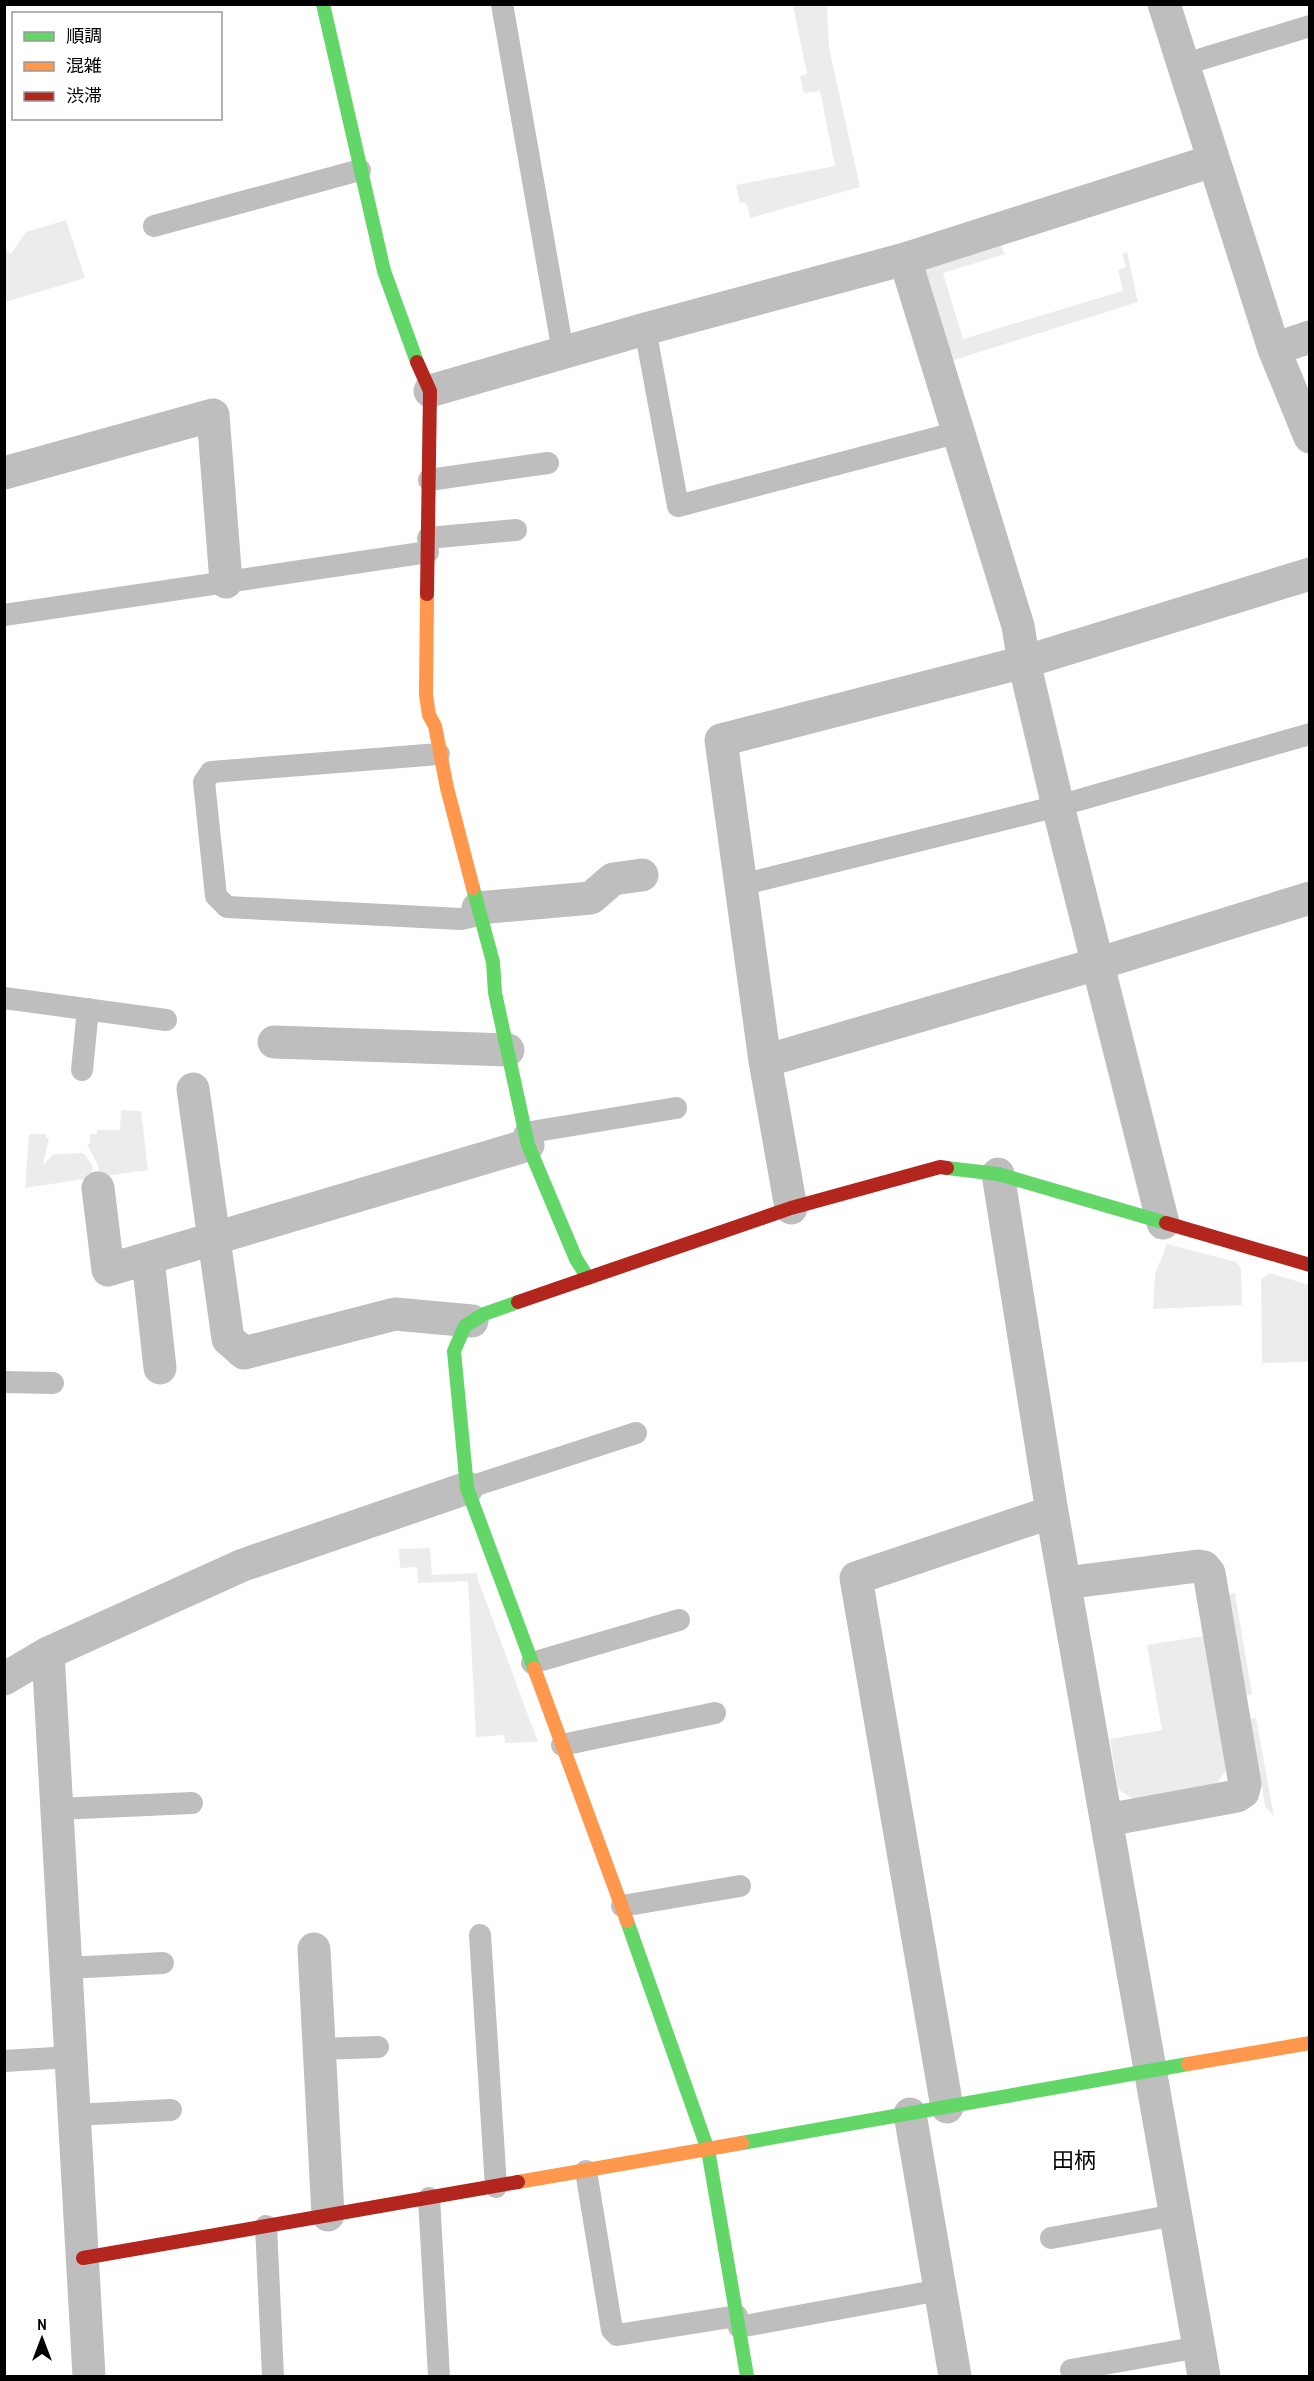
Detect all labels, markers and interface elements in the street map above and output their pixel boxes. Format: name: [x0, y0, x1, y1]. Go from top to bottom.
legend: [12, 12, 222, 120]
text: 順調: [66, 23, 102, 48]
text: 混雑: [66, 53, 102, 78]
text: 渋滞: [66, 83, 102, 108]
district label: 田柄: [1052, 2145, 1096, 2175]
north arrow: [12, 2309, 72, 2369]
text: N: [37, 2313, 47, 2335]

